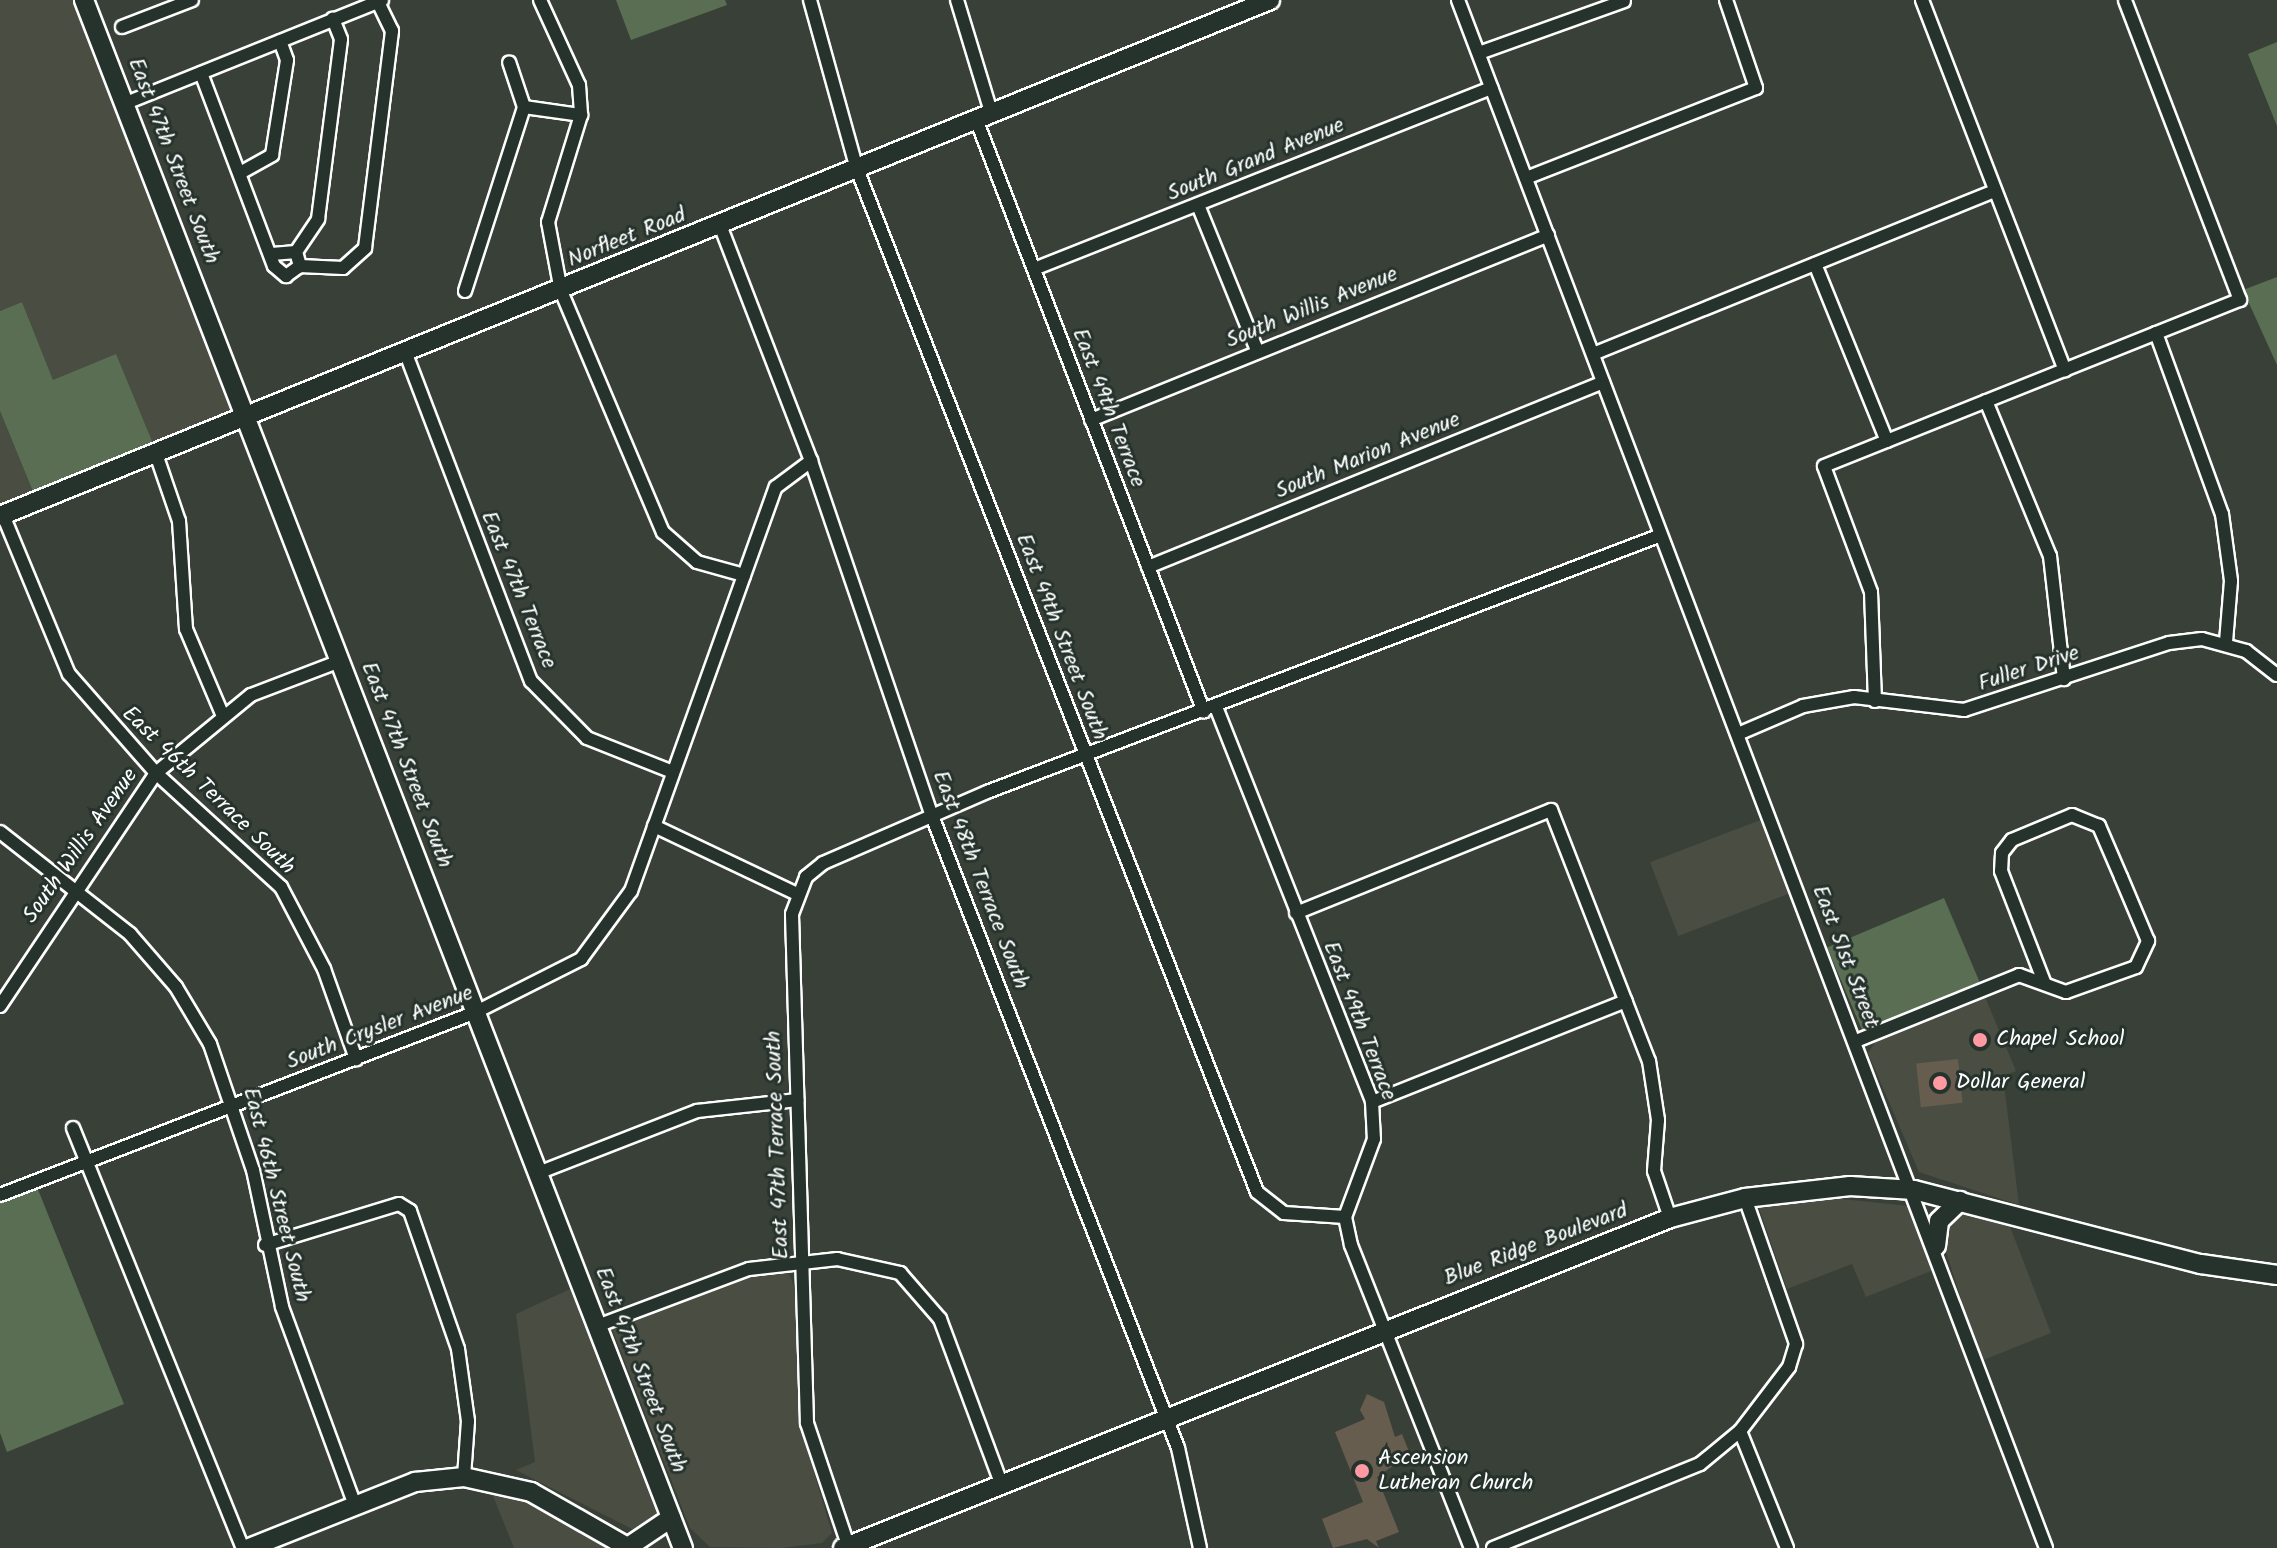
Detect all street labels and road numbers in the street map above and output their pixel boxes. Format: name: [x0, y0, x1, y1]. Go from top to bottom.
street label: East 47th Street South: [122, 54, 224, 268]
street label: South Grand Avenue: [1164, 112, 1348, 208]
street label: Norfleet Road: [564, 202, 690, 274]
street label: South Willis Avenue: [1222, 262, 1402, 354]
street label: East 49th Terrace: [1066, 325, 1150, 491]
street label: South Marion Avenue: [1272, 407, 1464, 505]
street label: East 47th Terrace: [474, 507, 562, 673]
street label: East 49th Street South: [1009, 530, 1113, 744]
street label: Fuller Drive: [1975, 640, 2083, 698]
street label: East 47th Street South: [355, 658, 457, 872]
street label: East 46th Terrace South: [116, 701, 300, 881]
street label: South Willis Avenue: [18, 764, 144, 928]
street label: East 48th Terrace South: [926, 767, 1034, 993]
street label: East 51st Street: [1806, 882, 1884, 1032]
street label: East 49th Terrace: [1317, 938, 1401, 1104]
street label: South Crysler Avenue: [283, 980, 477, 1076]
street label: East 47th Terrace South: [761, 1030, 795, 1260]
street label: East 46th Street South: [237, 1085, 315, 1305]
street label: Blue Ridge Boulevard: [1440, 1198, 1632, 1292]
street label: East 47th Street South: [589, 1263, 691, 1477]

